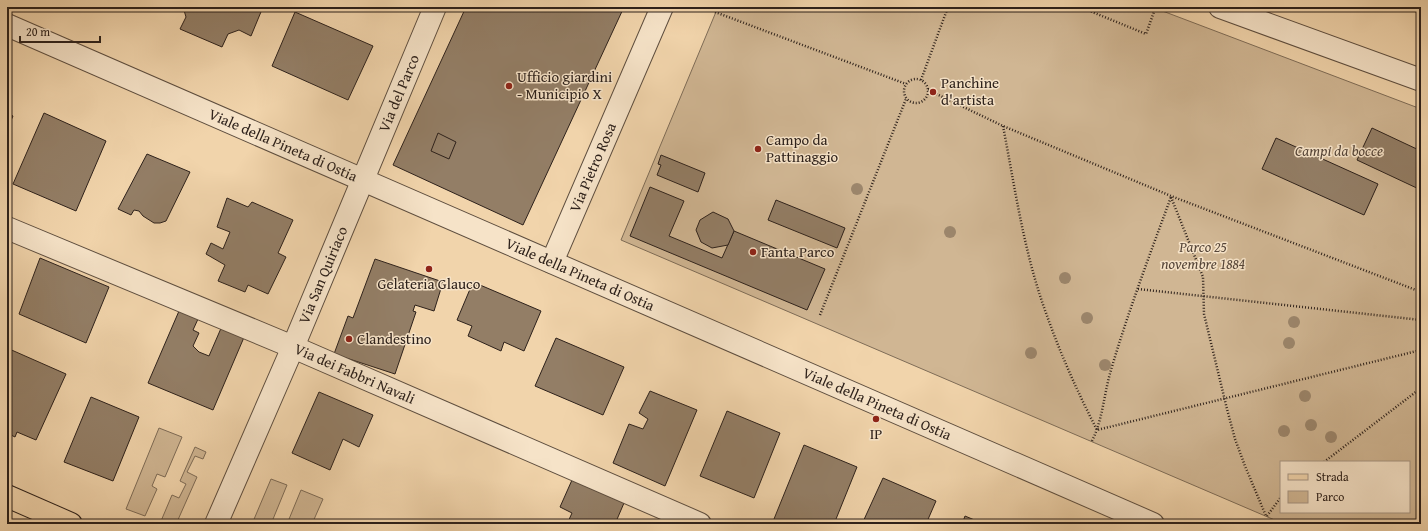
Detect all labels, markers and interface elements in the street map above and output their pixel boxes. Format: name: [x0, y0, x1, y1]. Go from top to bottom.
scale bar: [20, 18, 100, 44]
text: 20 m: [26, 23, 50, 40]
street label: Via del Parco: [373, 51, 424, 135]
place label: Ufficio giardini - Municipio X: [517, 66, 612, 104]
place label: Panchine d'artista: [941, 72, 999, 110]
marker: Ufficio giardini - Municipio X: [504, 81, 514, 91]
marker: Panchine d'artista: [928, 87, 938, 97]
street label: Viale della Pineta di Ostia: [205, 103, 361, 186]
street label: Via Pietro Rosa: [564, 119, 621, 215]
place label: Campo da Pattinaggio: [766, 129, 839, 167]
park label: Campi da bocce: [1295, 140, 1383, 161]
marker: Campo da Pattinaggio: [753, 144, 763, 154]
street label: Via San Quiriaco: [293, 223, 352, 327]
street label: Viale della Pineta di Ostia: [503, 232, 658, 316]
park label: Parco 25 novembre 1884: [1161, 236, 1245, 274]
place label: Fanta Parco: [761, 241, 835, 262]
marker: Fanta Parco: [748, 247, 758, 257]
marker: Gelateria Glauco: [424, 264, 434, 274]
place label: Gelateria Glauco: [378, 273, 481, 294]
place label: Clandestino: [357, 328, 432, 349]
marker: Clandestino: [344, 334, 354, 344]
street label: Via dei Fabbri Navali: [291, 338, 418, 409]
street label: Viale della Pineta di Ostia: [800, 362, 955, 445]
marker: IP: [871, 414, 881, 424]
place label: IP: [870, 423, 882, 444]
legend: [1280, 461, 1410, 513]
text: Strada: [1316, 468, 1349, 485]
text: Parco: [1316, 488, 1344, 505]

